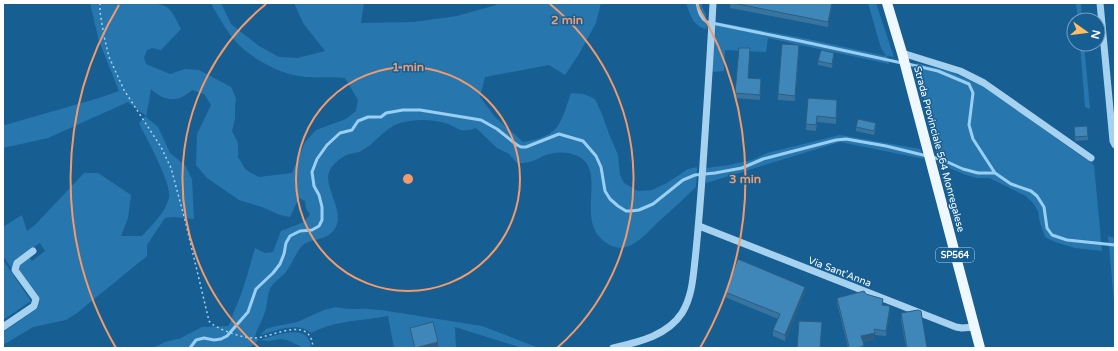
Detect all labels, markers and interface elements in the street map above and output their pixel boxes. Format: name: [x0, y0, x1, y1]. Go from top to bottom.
north arrow: [1066, 12, 1106, 52]
text: 2 min: [551, 13, 583, 27]
text: N: [1088, 28, 1103, 40]
text: 1 min: [392, 60, 424, 74]
street label: Strada Provinciale 564 Monregalese: [911, 65, 967, 234]
centre of rings: [401, 172, 415, 186]
text: 3 min: [729, 172, 761, 186]
road number: SP564: [936, 248, 974, 262]
street label: Via Sant'Anna: [806, 254, 873, 289]

